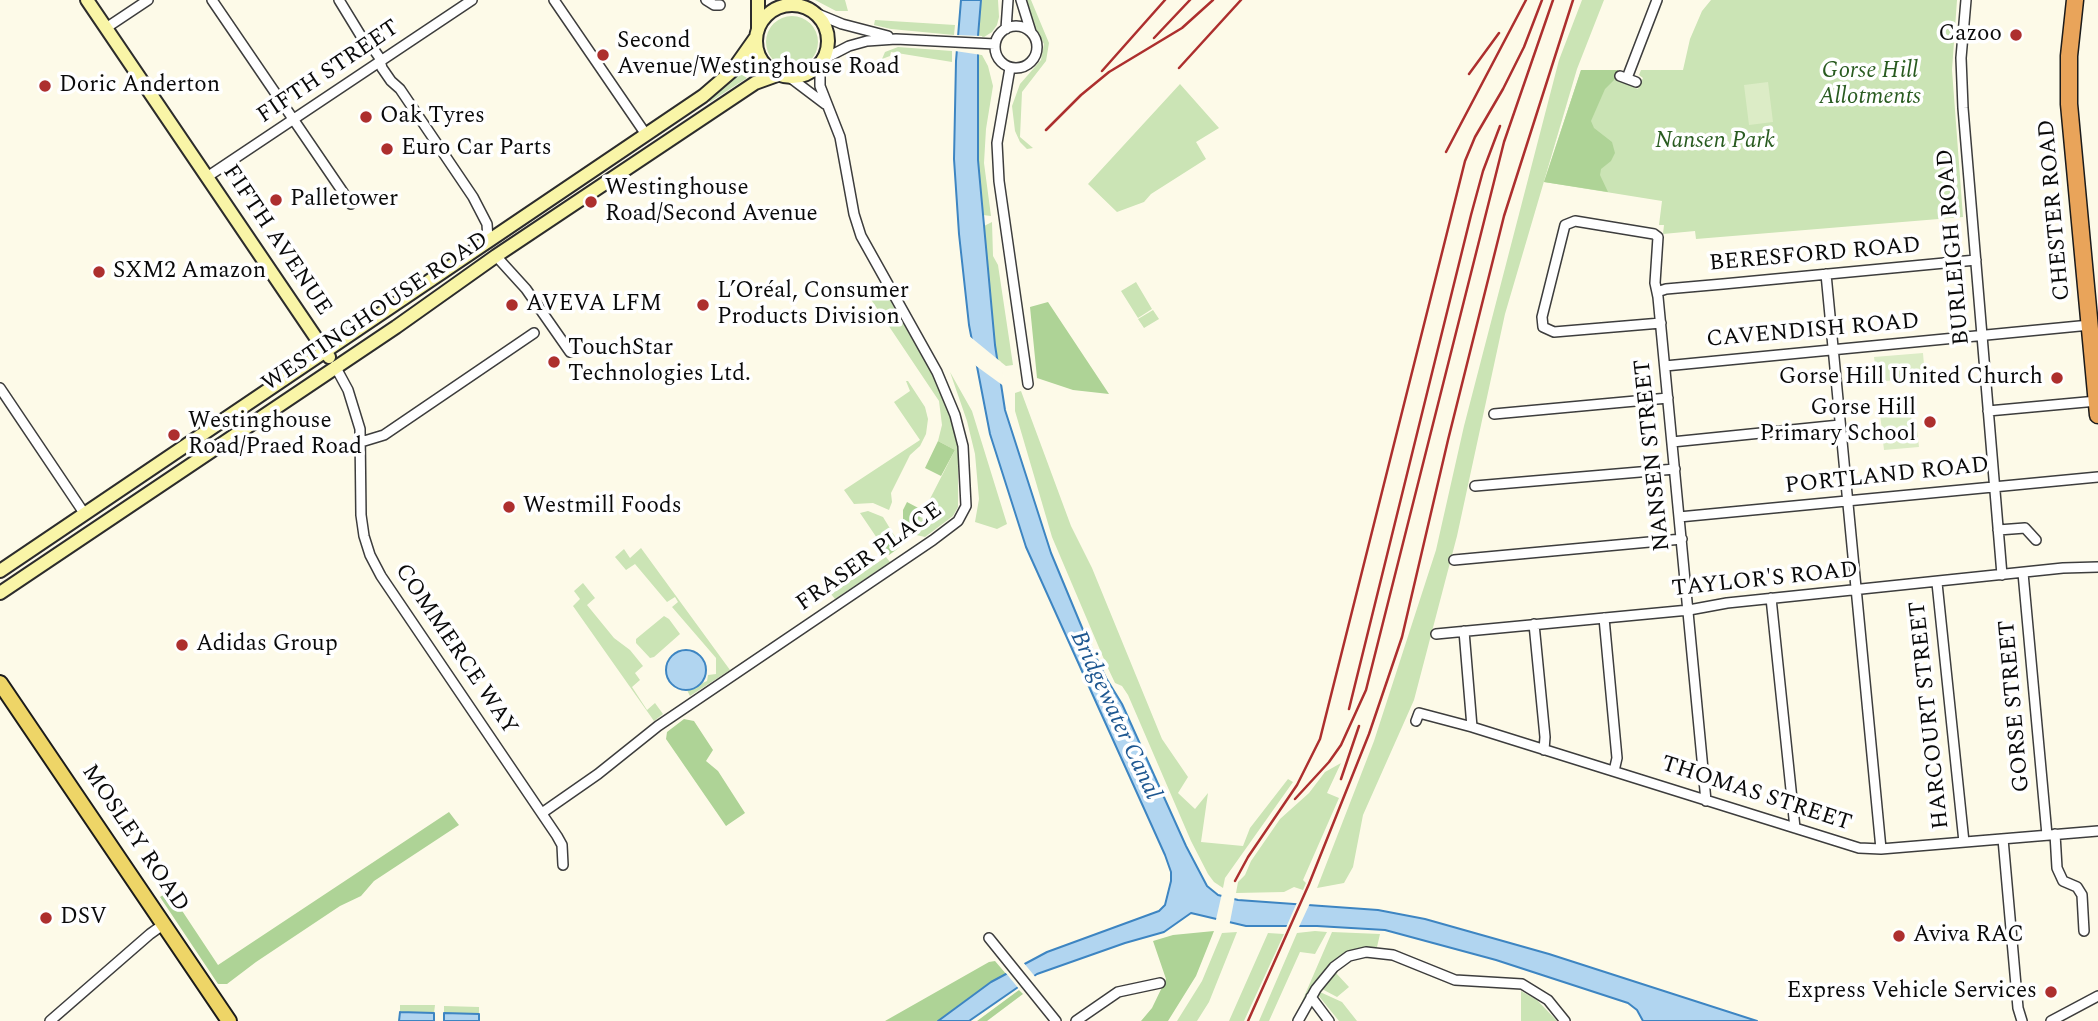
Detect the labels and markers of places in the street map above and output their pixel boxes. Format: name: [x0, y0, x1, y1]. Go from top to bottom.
place label: Cazoo: [1938, 21, 2002, 49]
marker: Cazoo: [2008, 27, 2024, 43]
place label: Second Avenue/Westinghouse Road: [617, 28, 900, 82]
marker: Second Avenue/Westinghouse Road: [595, 47, 611, 63]
place label: Doric Anderton: [59, 72, 220, 100]
marker: Doric Anderton: [37, 78, 53, 94]
place label: Oak Tyres: [380, 103, 485, 131]
marker: Oak Tyres: [358, 109, 374, 125]
place label: Euro Car Parts: [401, 135, 552, 163]
marker: Euro Car Parts: [379, 141, 395, 157]
place label: Westinghouse Road/Second Avenue: [605, 175, 818, 229]
place label: Palletower: [290, 186, 398, 214]
marker: Palletower: [268, 192, 284, 208]
marker: Westinghouse Road/Second Avenue: [583, 194, 599, 210]
place label: SXM2 Amazon: [113, 258, 266, 286]
marker: SXM2 Amazon: [91, 264, 107, 280]
place label: L’Oréal, Consumer Products Division: [717, 278, 909, 332]
place label: AVEVA LFM: [526, 291, 662, 319]
marker: AVEVA LFM: [504, 297, 520, 313]
marker: L’Oréal, Consumer Products Division: [695, 297, 711, 313]
place label: TouchStar Technologies Ltd.: [568, 335, 751, 389]
marker: TouchStar Technologies Ltd.: [546, 354, 562, 370]
place label: Gorse Hill United Church: [1779, 364, 2043, 392]
marker: Gorse Hill United Church: [2049, 370, 2065, 386]
place label: Gorse Hill Primary School: [1760, 395, 1916, 449]
place label: Westinghouse Road/Praed Road: [188, 408, 362, 462]
marker: Gorse Hill Primary School: [1922, 414, 1938, 430]
marker: Westinghouse Road/Praed Road: [166, 427, 182, 443]
place label: Westmill Foods: [523, 493, 682, 521]
marker: Westmill Foods: [501, 499, 517, 515]
place label: Adidas Group: [196, 631, 338, 659]
marker: Adidas Group: [174, 637, 190, 653]
place label: DSV: [60, 904, 107, 932]
marker: DSV: [38, 910, 54, 926]
place label: Aviva RAC: [1913, 922, 2024, 950]
marker: Aviva RAC: [1891, 928, 1907, 944]
place label: Express Vehicle Services: [1787, 978, 2037, 1006]
marker: Express Vehicle Services: [2043, 984, 2059, 1000]

